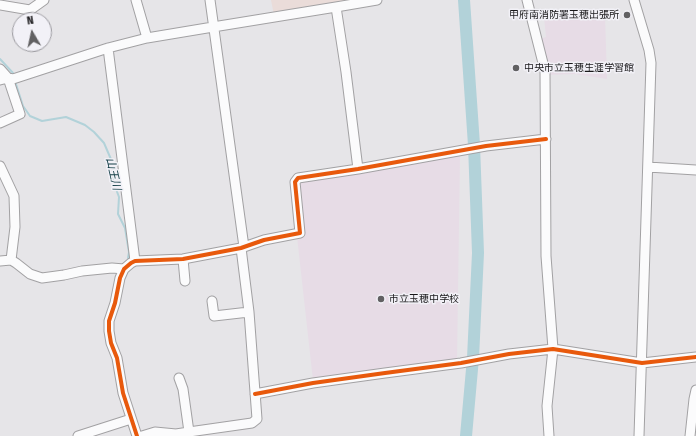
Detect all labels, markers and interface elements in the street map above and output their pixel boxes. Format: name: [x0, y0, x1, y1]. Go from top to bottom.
place label: 甲府南消防署玉穂出張所: [509, 9, 619, 21]
marker: 甲府南消防署玉穂出張所: [622, 10, 632, 20]
north arrow: [12, 12, 52, 52]
text: N: [26, 14, 34, 28]
place label: 中央市立玉穂生涯学習館: [524, 62, 634, 74]
marker: 中央市立玉穂生涯学習館: [511, 63, 521, 73]
water label: 山王川: [103, 156, 123, 192]
place label: 市立玉穂中学校: [389, 293, 459, 305]
marker: 市立玉穂中学校: [376, 294, 386, 304]

